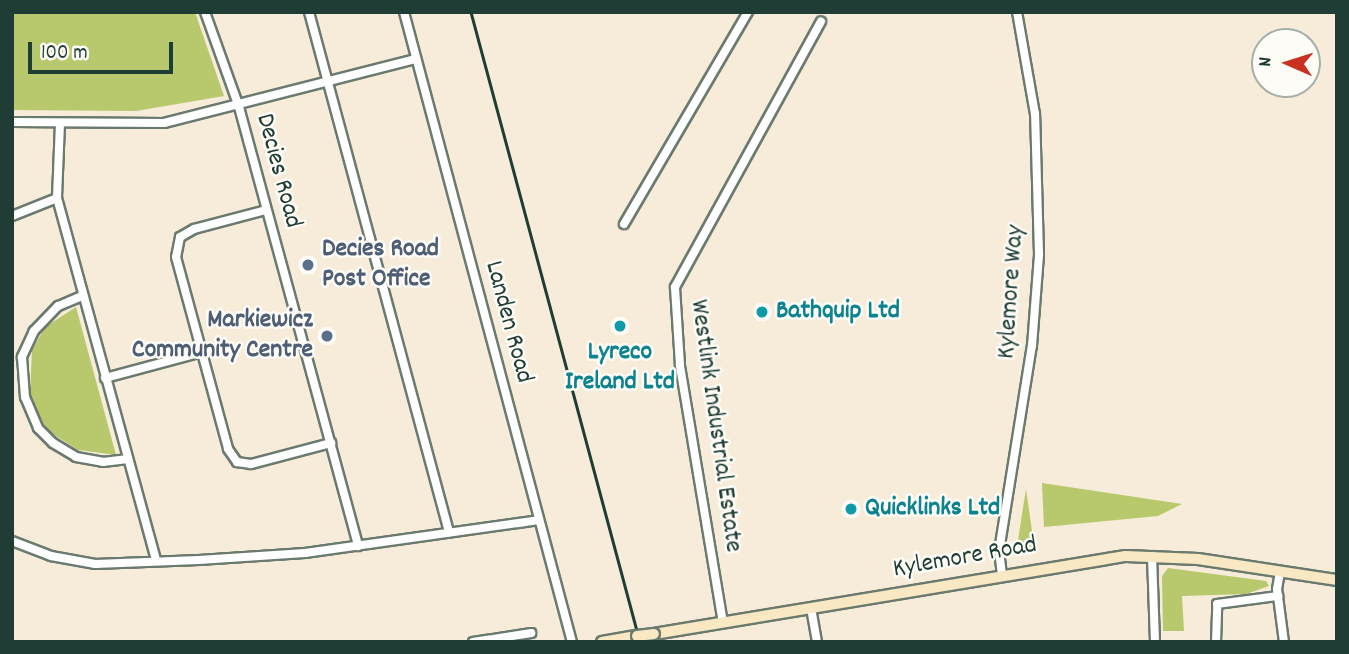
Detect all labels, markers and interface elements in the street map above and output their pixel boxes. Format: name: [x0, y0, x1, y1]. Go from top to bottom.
scale bar: [32, 28, 177, 72]
north arrow: [1251, 28, 1321, 98]
text: 100 m: [41, 39, 88, 69]
text: N: [1253, 57, 1280, 67]
street label: Decies Road: [248, 110, 308, 232]
street label: Kylemore Way: [992, 224, 1032, 360]
place label: Decies Road Post Office: [322, 234, 439, 296]
marker: Decies Road Post Office: [300, 257, 316, 273]
street label: Landen Road: [477, 258, 539, 386]
place label: Bathquip Ltd: [776, 296, 900, 328]
street label: Westlink Industrial Estate: [682, 298, 748, 554]
marker: Bathquip Ltd: [754, 304, 770, 320]
place label: Markiewicz Community Centre: [132, 305, 313, 366]
marker: Lyreco Ireland Ltd: [612, 318, 628, 334]
marker: Markiewicz Community Centre: [319, 328, 335, 344]
place label: Lyreco Ireland Ltd: [565, 337, 675, 398]
place label: Quicklinks Ltd: [865, 493, 1000, 525]
marker: Quicklinks Ltd: [843, 501, 859, 517]
street label: Kylemore Road: [891, 530, 1039, 586]

